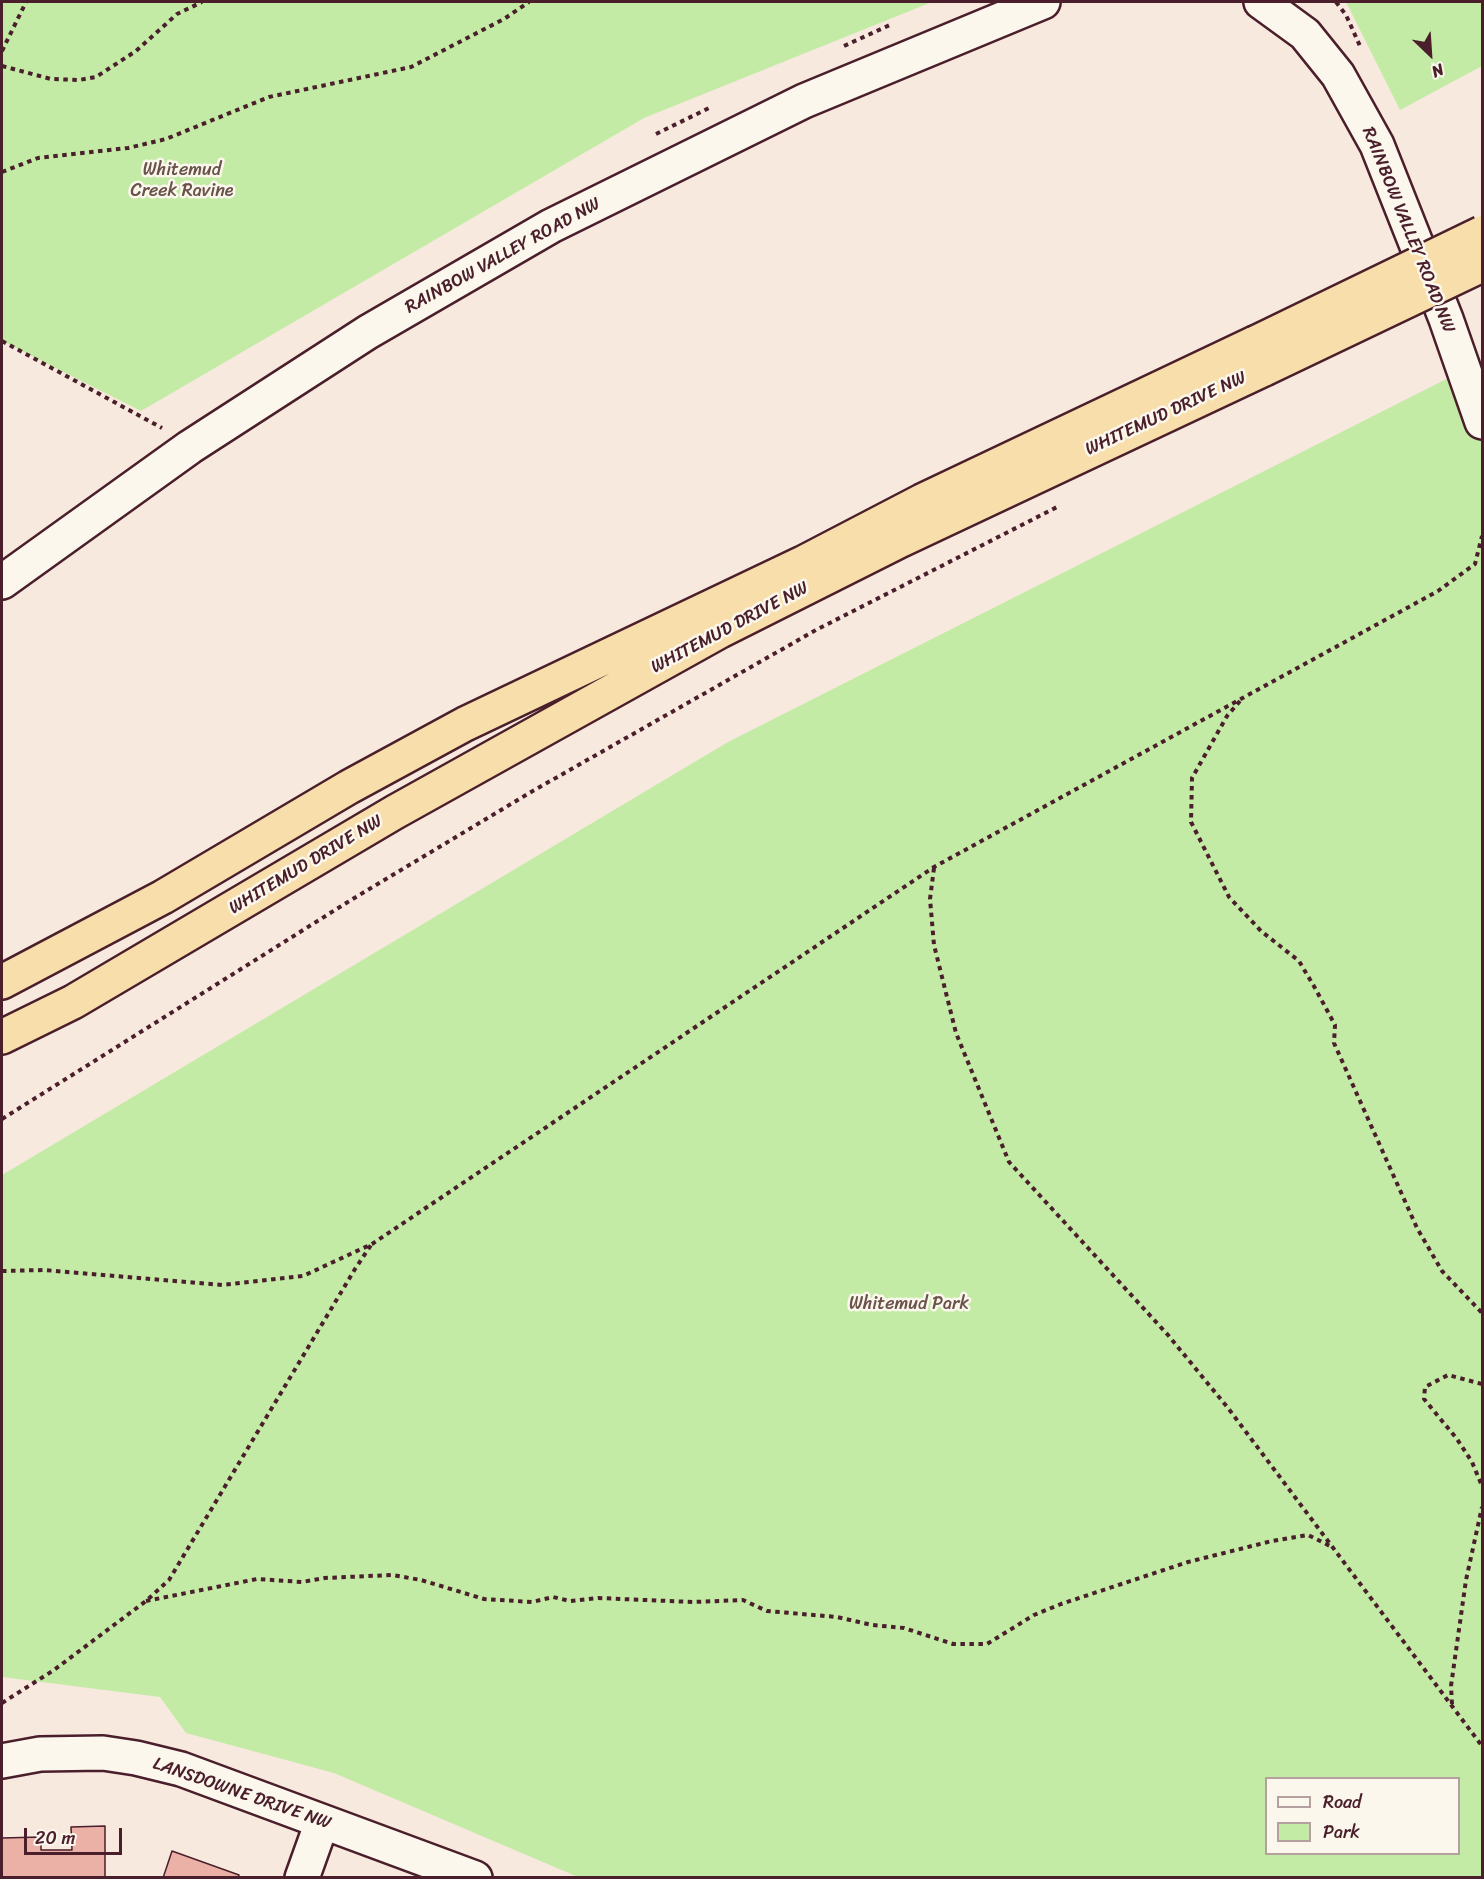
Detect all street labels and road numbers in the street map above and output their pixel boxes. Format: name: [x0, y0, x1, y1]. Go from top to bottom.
street label: RAINBOW VALLEY ROAD NW: [1357, 124, 1459, 336]
street label: RAINBOW VALLEY ROAD NW: [402, 193, 604, 319]
street label: WHITEMUD DRIVE NW: [1082, 367, 1250, 461]
street label: WHITEMUD DRIVE NW: [648, 577, 812, 679]
street label: WHITEMUD DRIVE NW: [225, 811, 387, 919]
street label: LANSDOWNE DRIVE NW: [150, 1753, 334, 1835]

